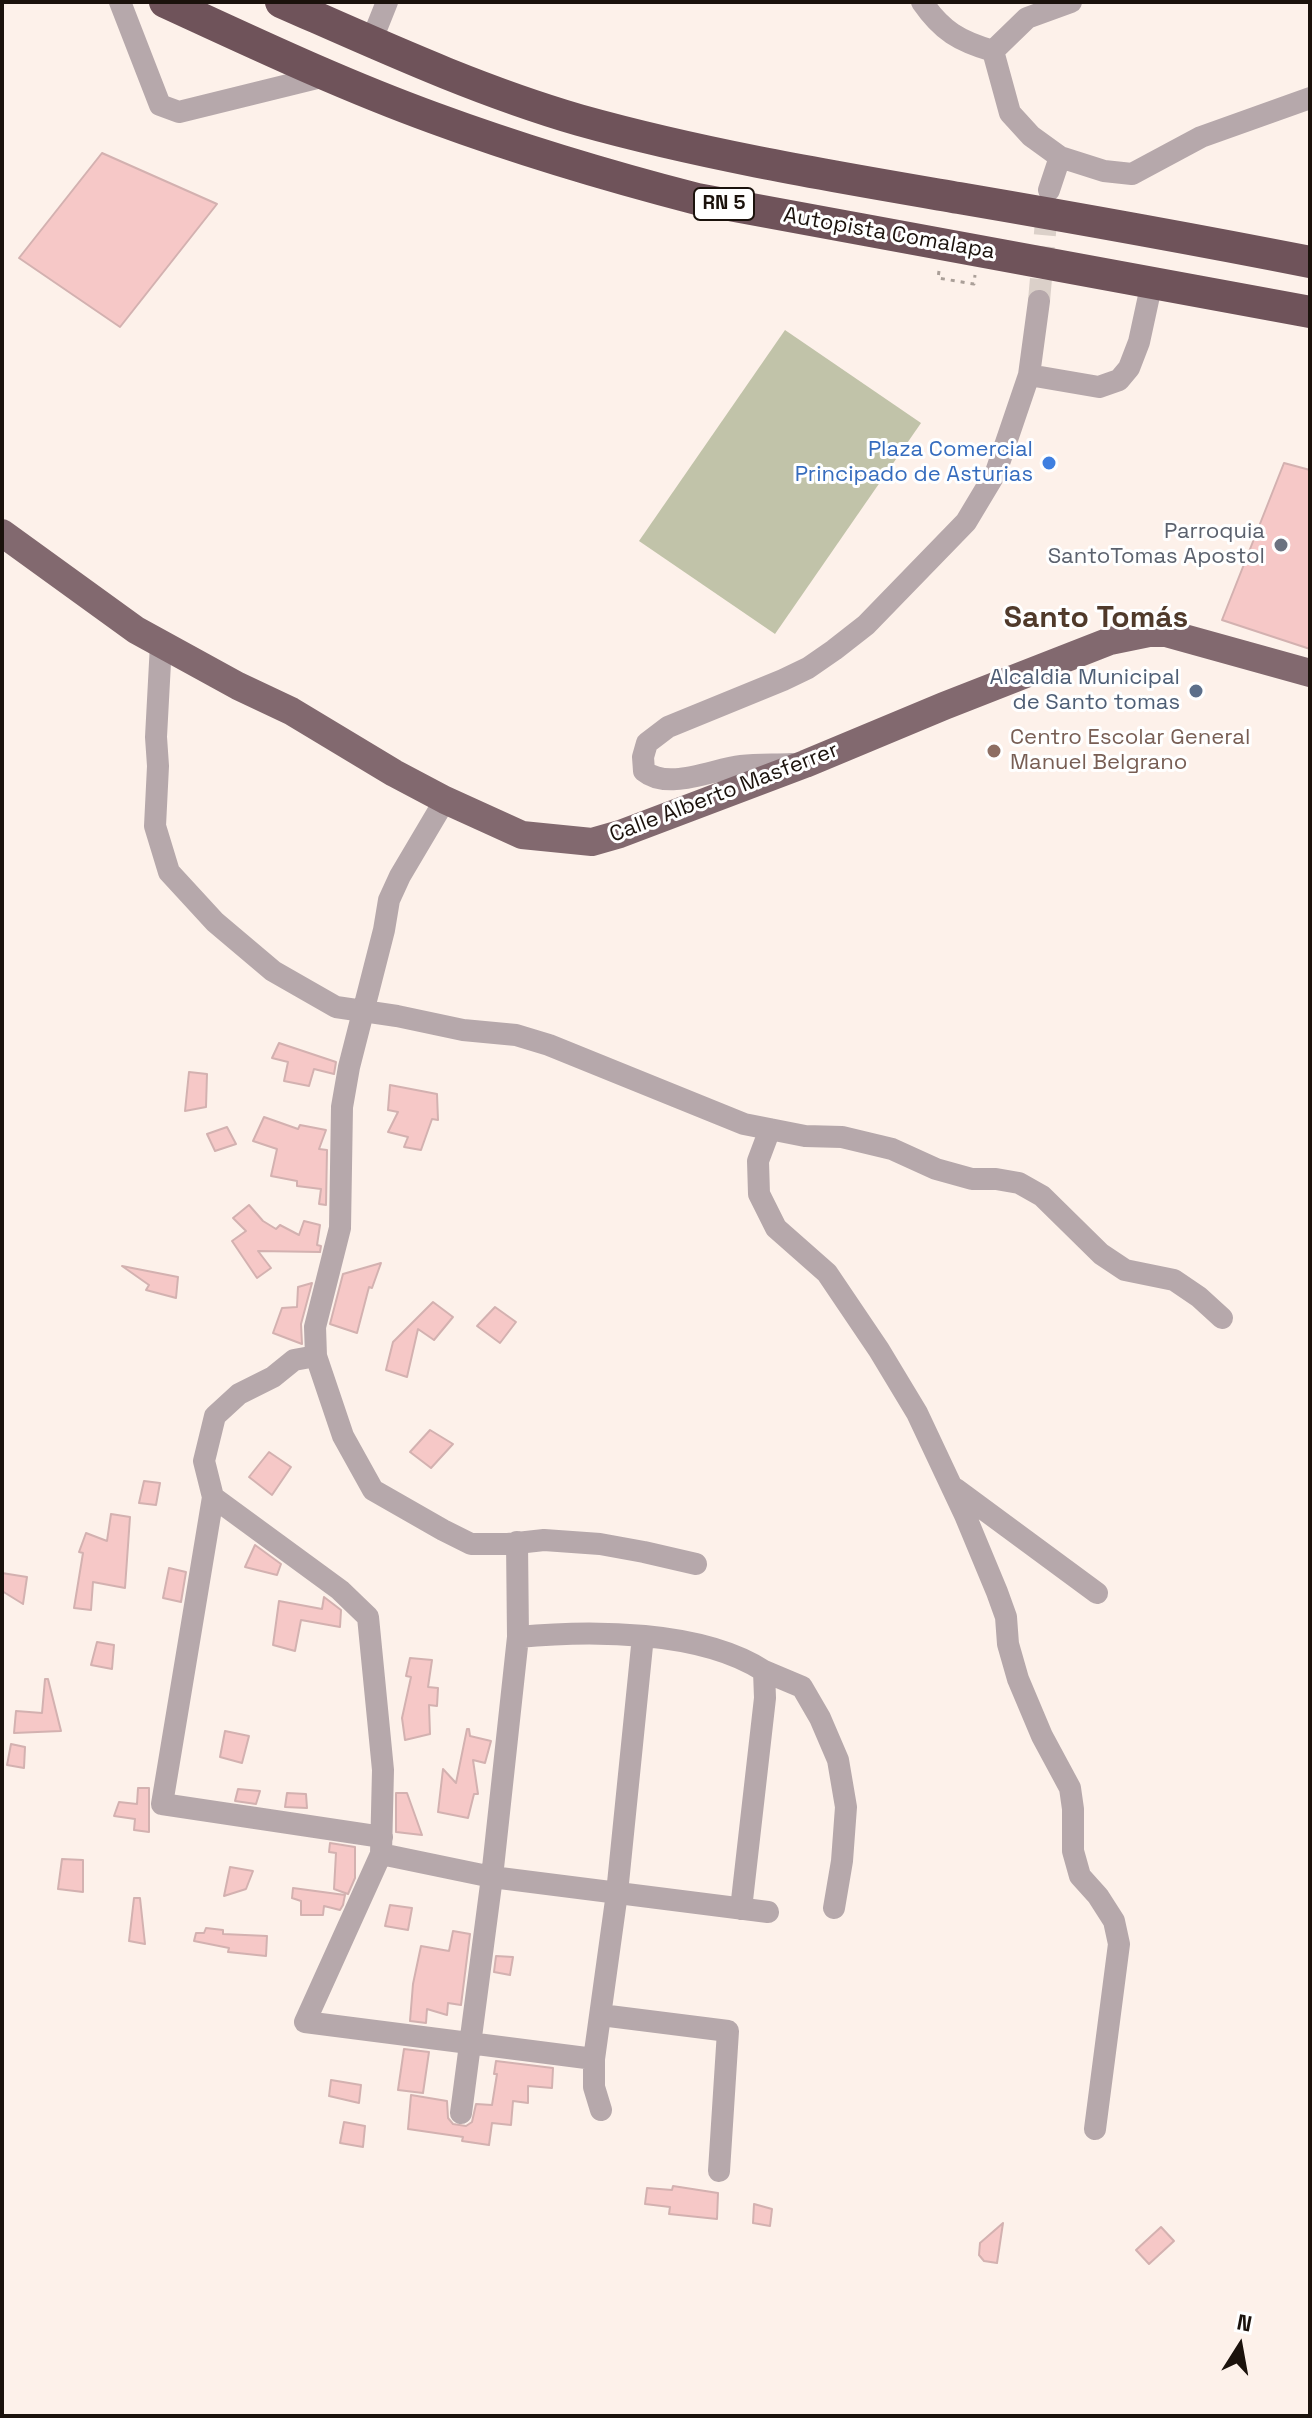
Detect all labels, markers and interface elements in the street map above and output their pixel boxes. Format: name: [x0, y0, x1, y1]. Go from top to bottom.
road number: RN 5: [694, 188, 754, 220]
street label: Autopista Comalapa: [781, 202, 997, 266]
place label: Plaza Comercial Principado de Asturias: [795, 437, 1033, 488]
marker: Plaza Comercial Principado de Asturias: [1040, 454, 1058, 472]
place label: Parroquia SantoTomas Apostol: [1048, 519, 1265, 570]
marker: Parroquia SantoTomas Apostol: [1272, 536, 1290, 554]
district label: Santo Tomás: [1004, 601, 1188, 637]
place label: Alcaldia Municipal de Santo tomas: [990, 665, 1180, 716]
marker: Alcaldia Municipal de Santo tomas: [1187, 682, 1205, 700]
place label: Centro Escolar General Manuel Belgrano: [1010, 725, 1250, 776]
street label: Calle Alberto Masferrer: [606, 737, 842, 849]
marker: Centro Escolar General Manuel Belgrano: [985, 742, 1003, 760]
north arrow: [1200, 2306, 1280, 2386]
text: N: [1235, 2307, 1254, 2338]

